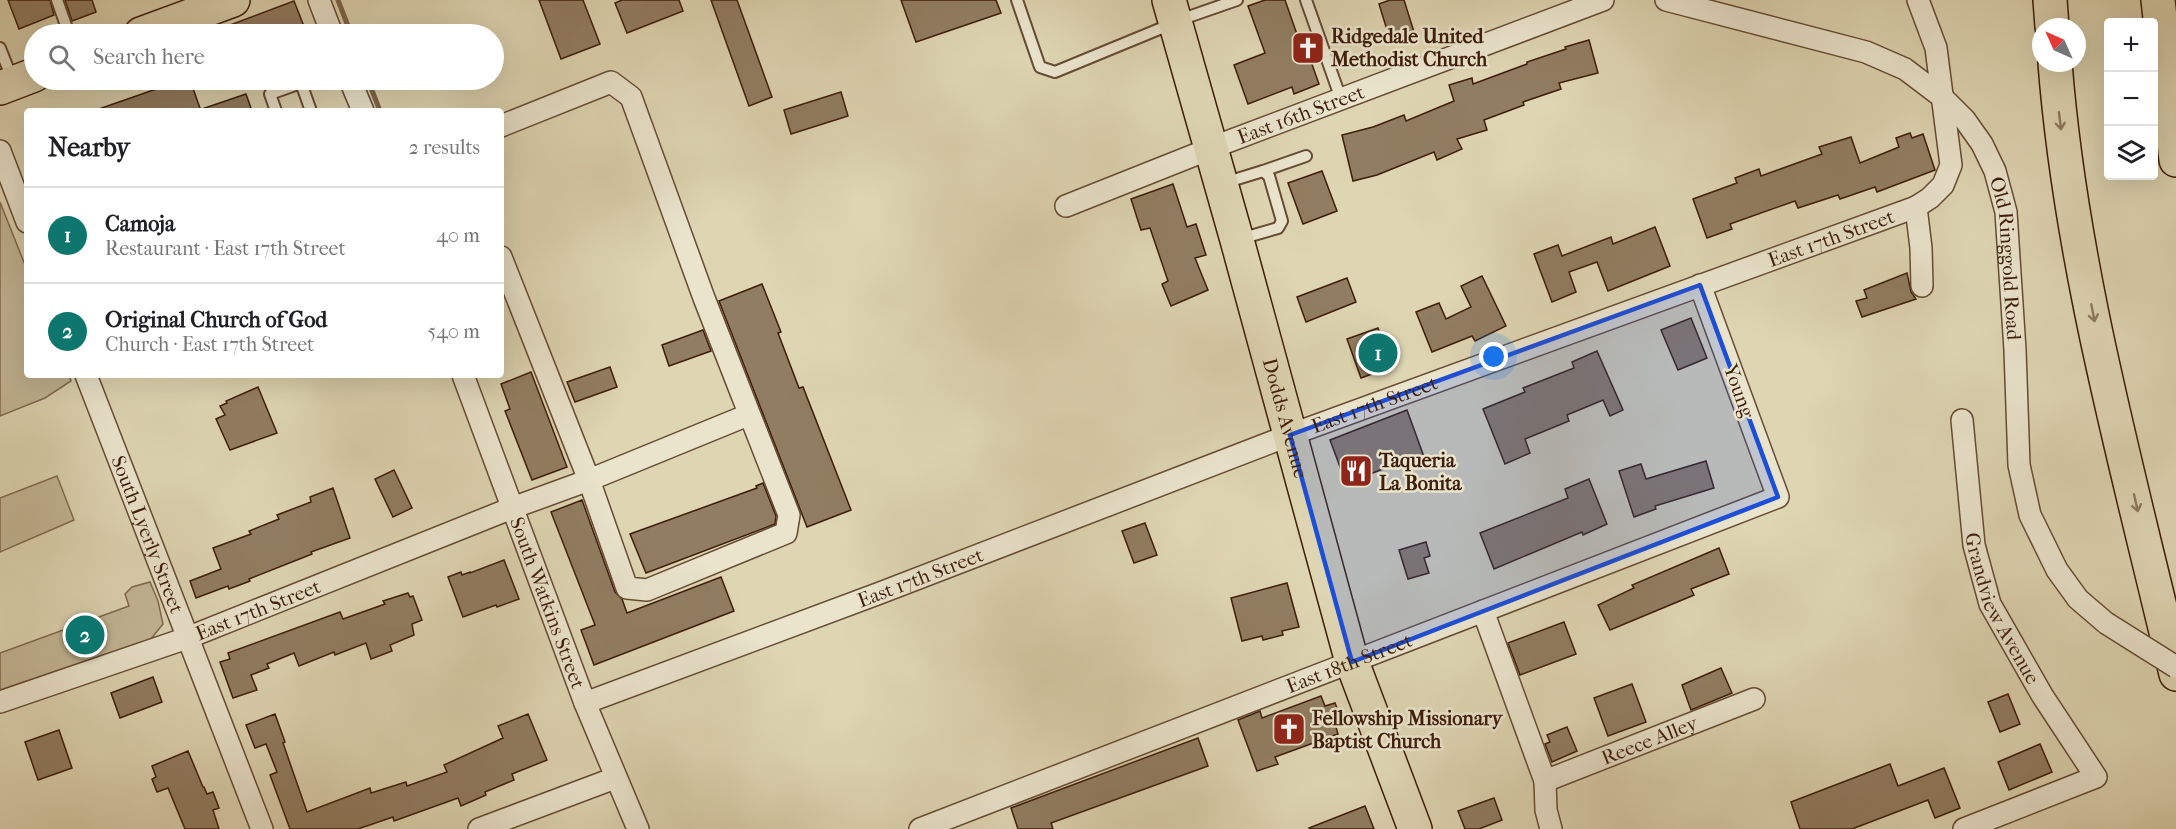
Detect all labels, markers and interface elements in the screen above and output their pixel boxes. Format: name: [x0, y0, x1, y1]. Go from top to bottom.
north arrow: [2032, 18, 2086, 72]
map controls: [2104, 18, 2158, 180]
button: +: [2104, 18, 2158, 72]
search box: [24, 24, 504, 90]
place label: Ridgedale United Methodist Church: [1330, 25, 1488, 71]
church icon: Ridgedale United Methodist Church: [1290, 30, 1326, 66]
icon: search: [45, 41, 78, 74]
text: Search here: [93, 44, 205, 70]
button: −: [2104, 72, 2158, 126]
street label: East 16th Street: [1234, 80, 1367, 149]
one-way arrow: [2055, 111, 2066, 131]
button: layers: [2104, 126, 2158, 180]
text: Nearby: [48, 132, 130, 163]
text: 2 results: [409, 136, 480, 159]
street label: Old Ringgold Road: [1985, 174, 2026, 342]
street label: East 17th Street: [1765, 204, 1897, 271]
text: Camoja: [105, 211, 175, 237]
text: 1: [64, 224, 71, 247]
text: 40 m: [436, 224, 480, 247]
text: Restaurant · East 17th Street: [105, 237, 346, 260]
one-way arrow: [2088, 303, 2099, 323]
text: Original Church of God: [105, 307, 327, 333]
text: 2: [62, 320, 73, 343]
text: 540 m: [428, 320, 480, 343]
pin: 1: [1358, 330, 1398, 376]
text: Church · East 17th Street: [105, 333, 314, 356]
your location: [1479, 342, 1508, 371]
street label: Dodds Avenue: [1258, 355, 1313, 481]
street label: Young: [1718, 360, 1759, 421]
street label: East 17th Street: [1308, 371, 1441, 438]
place label: Taqueria La Bonita: [1378, 449, 1462, 495]
street label: South Lyerly Street: [107, 452, 189, 617]
restaurant icon: Taqueria La Bonita: [1338, 453, 1374, 489]
one-way arrow: [2131, 494, 2143, 513]
street label: South Watkins Street: [505, 514, 590, 692]
street label: Grandview Avenue: [1961, 532, 2045, 688]
street label: East 17th Street: [854, 543, 986, 612]
street label: East 17th Street: [192, 574, 324, 645]
pin: 2: [66, 612, 104, 658]
street label: East 18th Street: [1283, 628, 1415, 698]
place label: Fellowship Missionary Baptist Church: [1311, 707, 1504, 753]
street label: Reece Alley: [1598, 710, 1702, 769]
church icon: Fellowship Missionary Baptist Church: [1271, 711, 1307, 747]

